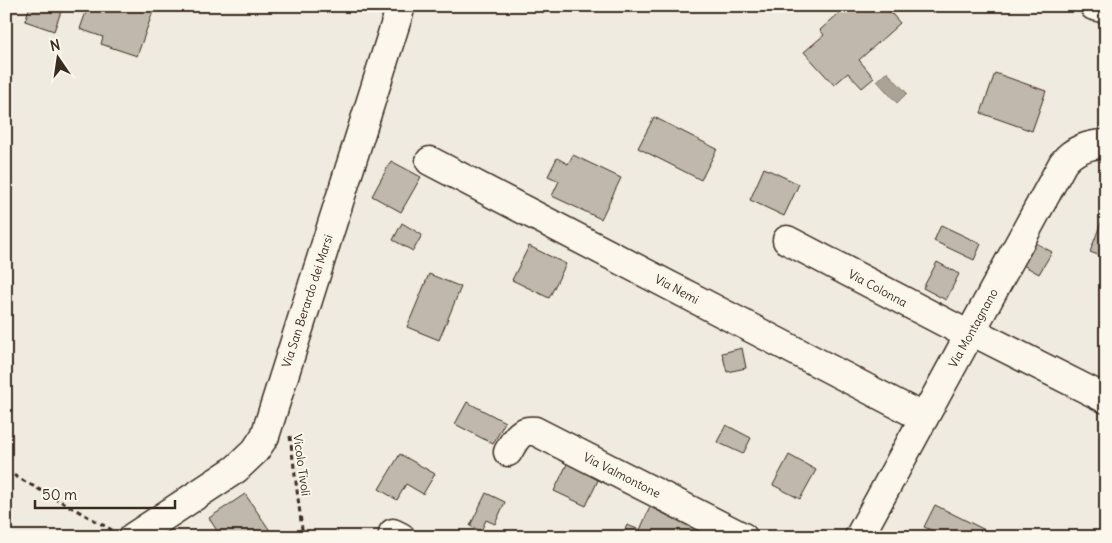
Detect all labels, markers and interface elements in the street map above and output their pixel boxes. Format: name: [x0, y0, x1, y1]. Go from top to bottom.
north arrow: [32, 32, 82, 82]
text: N: [48, 35, 62, 55]
street label: Via San Berardo dei Marsi: [278, 233, 336, 369]
street label: Via Colonna: [846, 266, 910, 310]
street label: Via Nemi: [652, 271, 702, 307]
street label: Via Montagnano: [945, 286, 1001, 370]
street label: Vicolo Tivoli: [290, 433, 314, 497]
street label: Via Valmontone: [581, 449, 663, 501]
scale bar: [35, 478, 175, 510]
text: 50 m: [42, 485, 77, 504]

